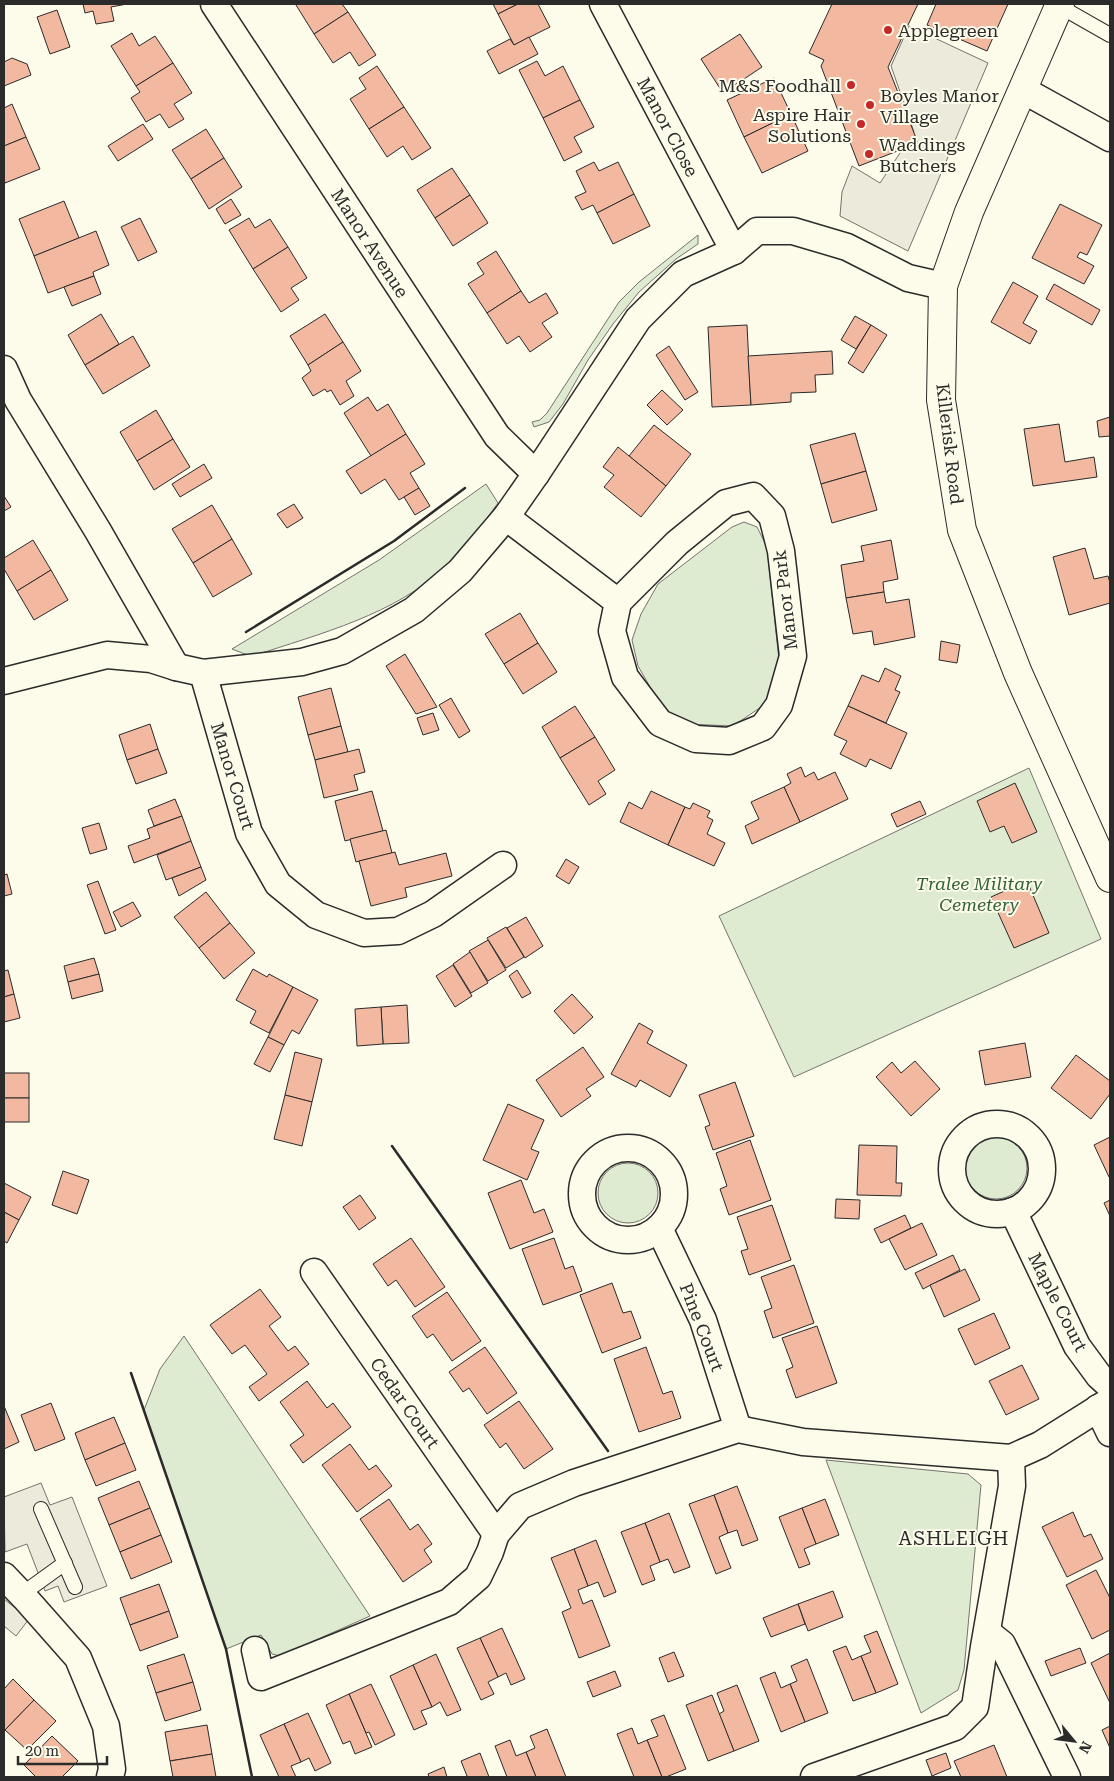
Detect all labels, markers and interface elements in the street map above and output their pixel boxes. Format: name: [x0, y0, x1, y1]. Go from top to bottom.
place label: Applegreen: [898, 20, 999, 41]
marker: Applegreen: [882, 24, 894, 36]
street label: Manor Close: [633, 74, 703, 180]
place label: M&S Foodhall: [719, 75, 841, 96]
marker: M&S Foodhall: [845, 79, 857, 91]
place label: Boyles Manor Village: [880, 85, 999, 127]
marker: Boyles Manor Village: [864, 99, 876, 111]
place label: Aspire Hair Solutions: [753, 104, 851, 146]
marker: Aspire Hair Solutions: [855, 118, 867, 130]
place label: Waddings Butchers: [879, 134, 965, 176]
marker: Waddings Butchers: [863, 148, 875, 160]
street label: Manor Avenue: [327, 184, 413, 302]
street label: Killerisk Road: [932, 382, 968, 506]
street label: Manor Park: [768, 549, 802, 651]
street label: Manor Court: [207, 720, 259, 832]
park label: Tralee Military Cemetery: [916, 873, 1043, 915]
street label: Maple Court: [1024, 1249, 1092, 1355]
street label: Pine Court: [676, 1280, 729, 1374]
street label: Cedar Court: [366, 1354, 444, 1453]
district label: ASHLEIGH: [899, 1527, 1009, 1550]
north arrow: [1049, 1716, 1099, 1766]
scale bar: [18, 1734, 106, 1766]
text: N: [1076, 1739, 1095, 1756]
text: 20 m: [25, 1742, 60, 1760]

